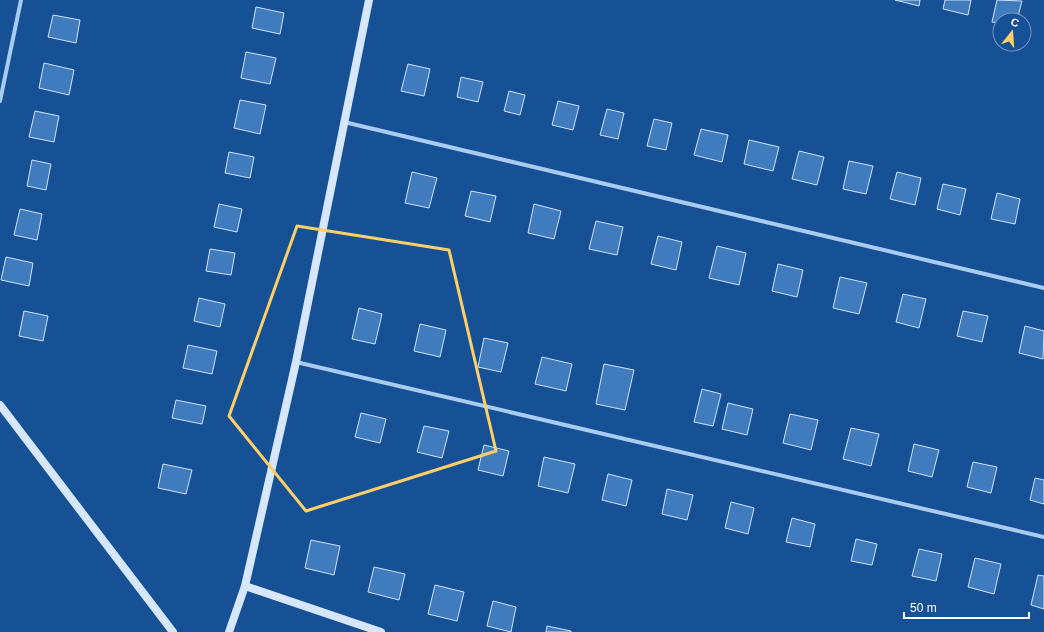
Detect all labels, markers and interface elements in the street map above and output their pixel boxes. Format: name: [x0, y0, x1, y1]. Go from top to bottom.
north arrow: [992, 12, 1032, 52]
text: С: [1009, 16, 1021, 29]
scale bar: [904, 594, 1029, 620]
text: 50 m: [910, 601, 937, 615]

